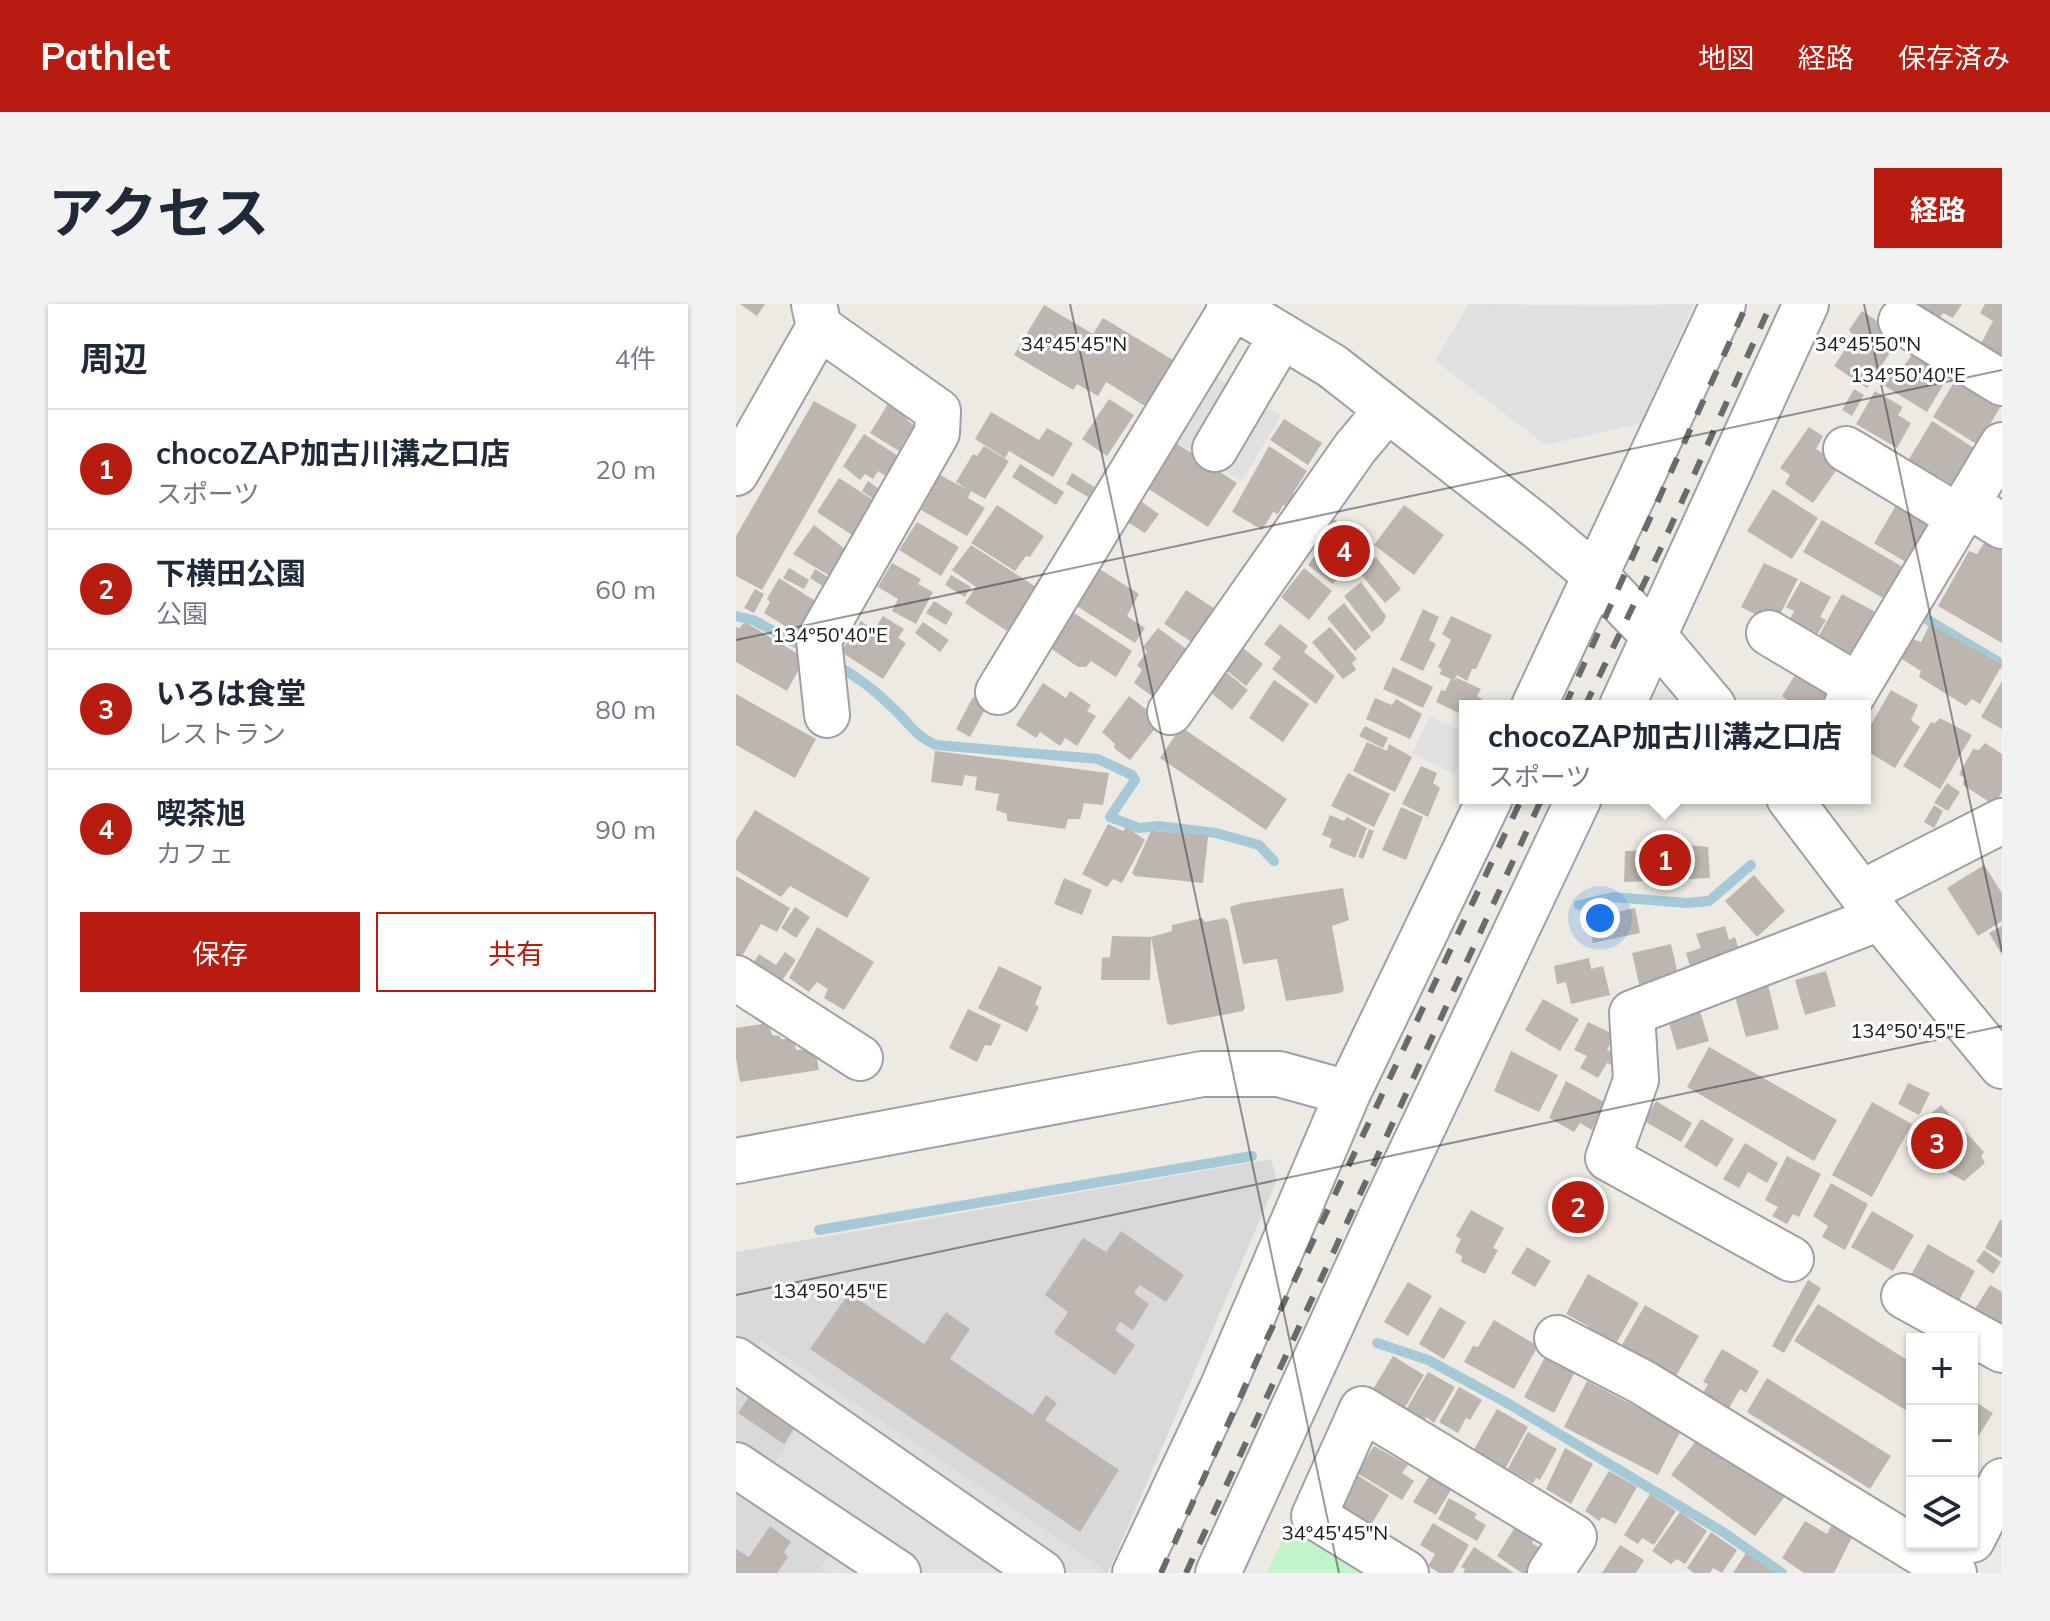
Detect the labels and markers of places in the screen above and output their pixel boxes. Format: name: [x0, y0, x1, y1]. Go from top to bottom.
pin: 4: [1318, 521, 1370, 581]
pin: 1: [1639, 830, 1691, 890]
pin: 3: [1911, 1113, 1963, 1173]
pin: 2: [1552, 1177, 1604, 1237]

